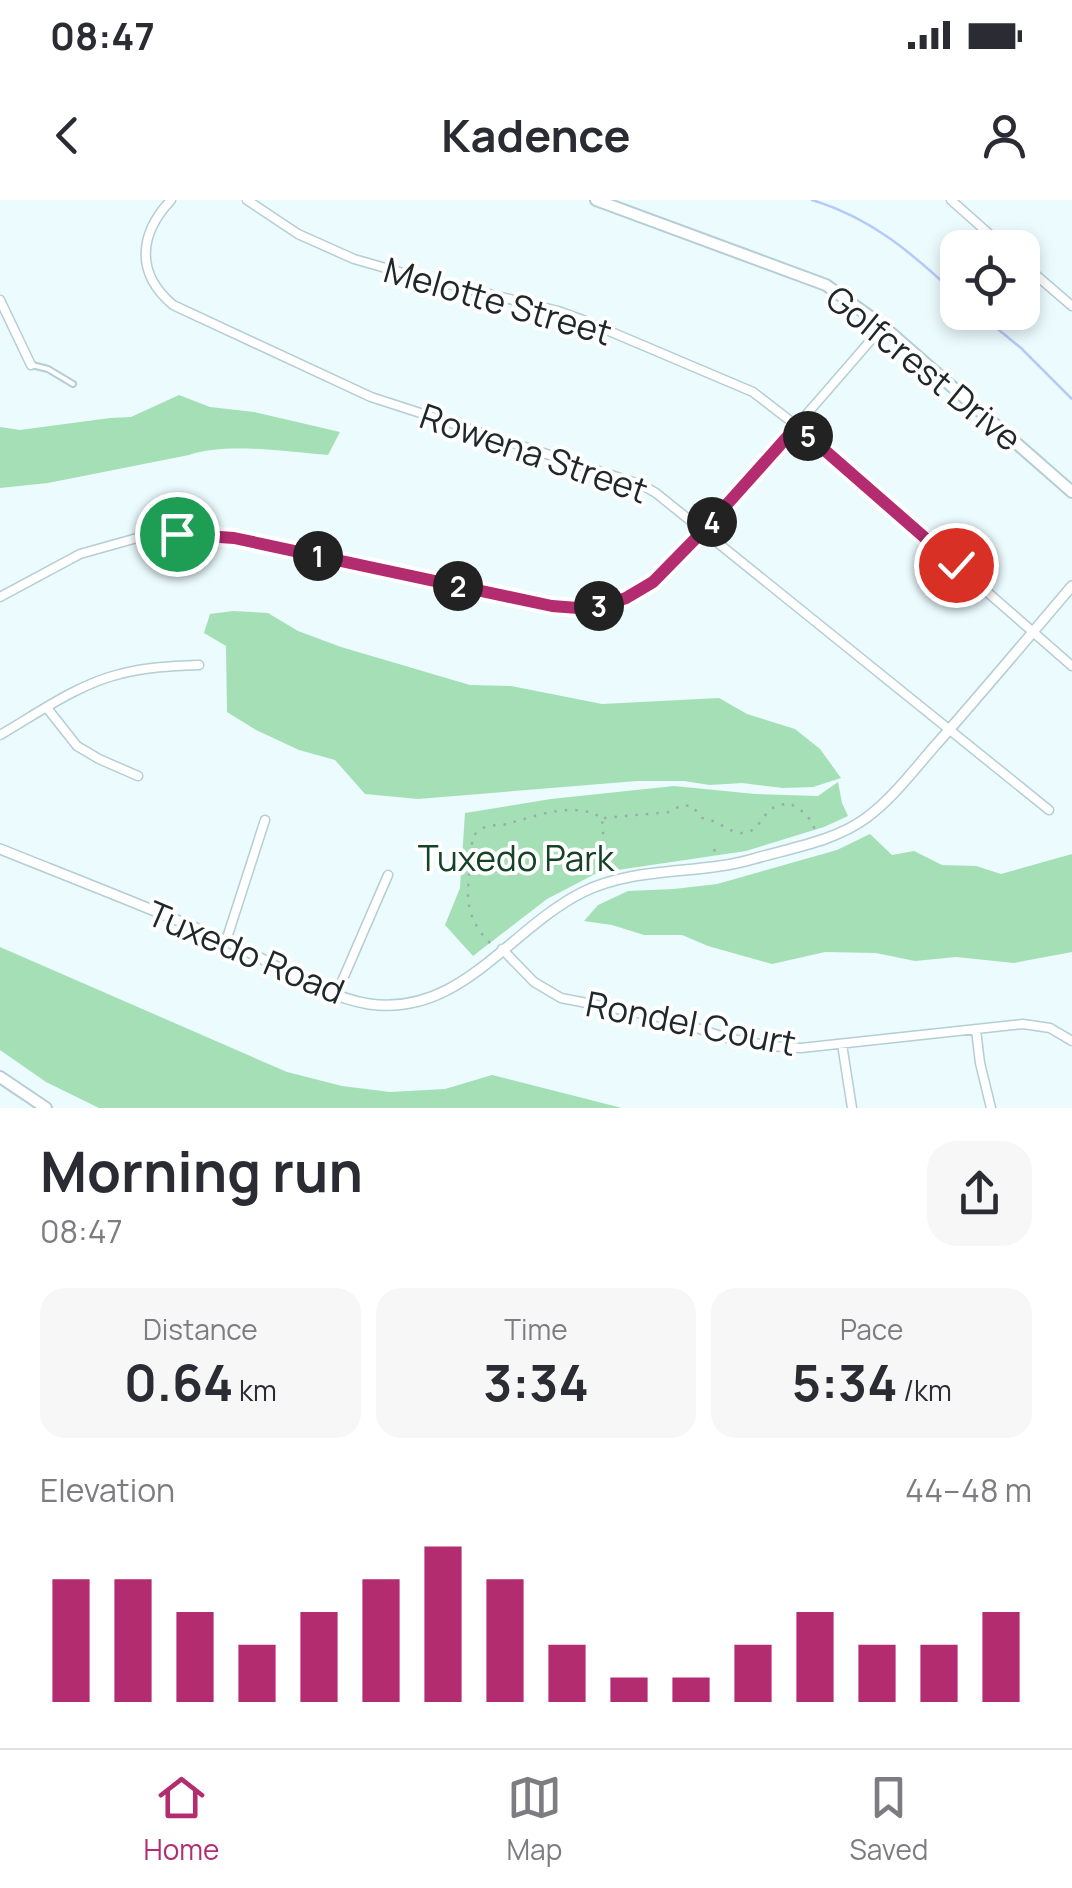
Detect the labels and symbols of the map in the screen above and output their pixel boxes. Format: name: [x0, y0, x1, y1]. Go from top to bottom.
street label: Melotte Street: [378, 246, 618, 356]
street label: Golfcrest Drive: [816, 274, 1032, 462]
street label: Rowena Street: [414, 392, 654, 514]
pin: 5: [783, 411, 833, 461]
pin: [135, 492, 220, 577]
pin: 4: [687, 497, 737, 547]
pin: [914, 523, 999, 608]
pin: 1: [293, 531, 343, 581]
pin: 2: [433, 561, 483, 611]
pin: 3: [574, 581, 624, 631]
park label: Tuxedo Park: [418, 834, 616, 882]
street label: Tuxedo Road: [140, 889, 352, 1015]
street label: Rondel Court: [582, 979, 800, 1067]

